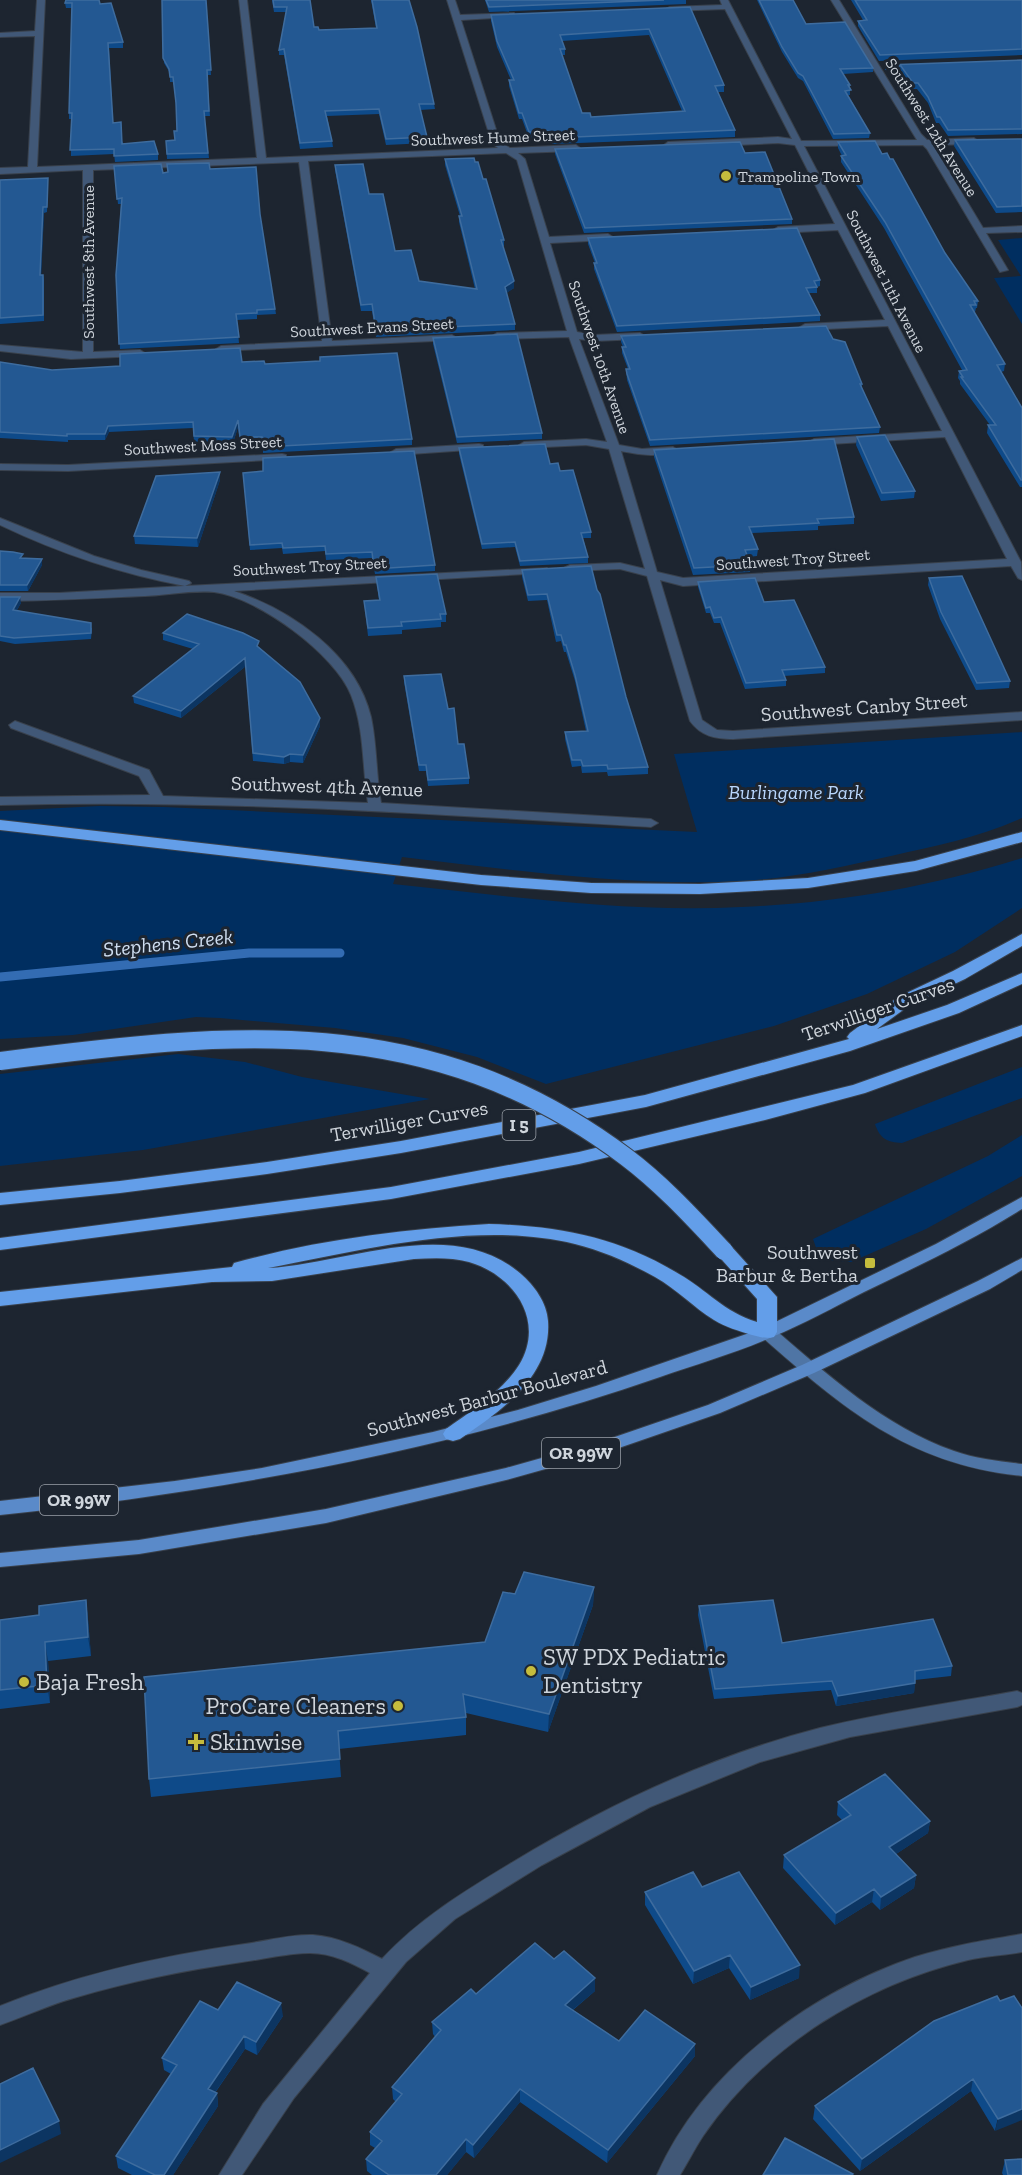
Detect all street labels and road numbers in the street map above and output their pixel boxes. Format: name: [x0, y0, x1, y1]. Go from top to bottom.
street label: Southwest 12th Avenue: [881, 55, 982, 200]
street label: Southwest Hume Street: [411, 125, 576, 150]
street label: Southwest 8th Avenue: [79, 185, 98, 339]
street label: Southwest 11th Avenue: [842, 207, 931, 356]
street label: Southwest 10th Avenue: [564, 278, 635, 436]
street label: Southwest Evans Street: [290, 314, 454, 341]
street label: Southwest Moss Street: [124, 432, 283, 459]
street label: Southwest Troy Street: [715, 545, 871, 574]
street label: Southwest Troy Street: [233, 553, 388, 580]
street label: Southwest Canby Street: [760, 688, 969, 726]
street label: Southwest 4th Avenue: [231, 771, 423, 801]
street label: Terwilliger Curves: [799, 972, 957, 1046]
street label: Terwilliger Curves: [328, 1095, 490, 1147]
road number: I 5: [502, 1110, 536, 1140]
street label: Southwest Barbur Boulevard: [364, 1354, 610, 1442]
road number: OR 99W: [542, 1438, 620, 1468]
road number: OR 99W: [40, 1485, 118, 1515]

